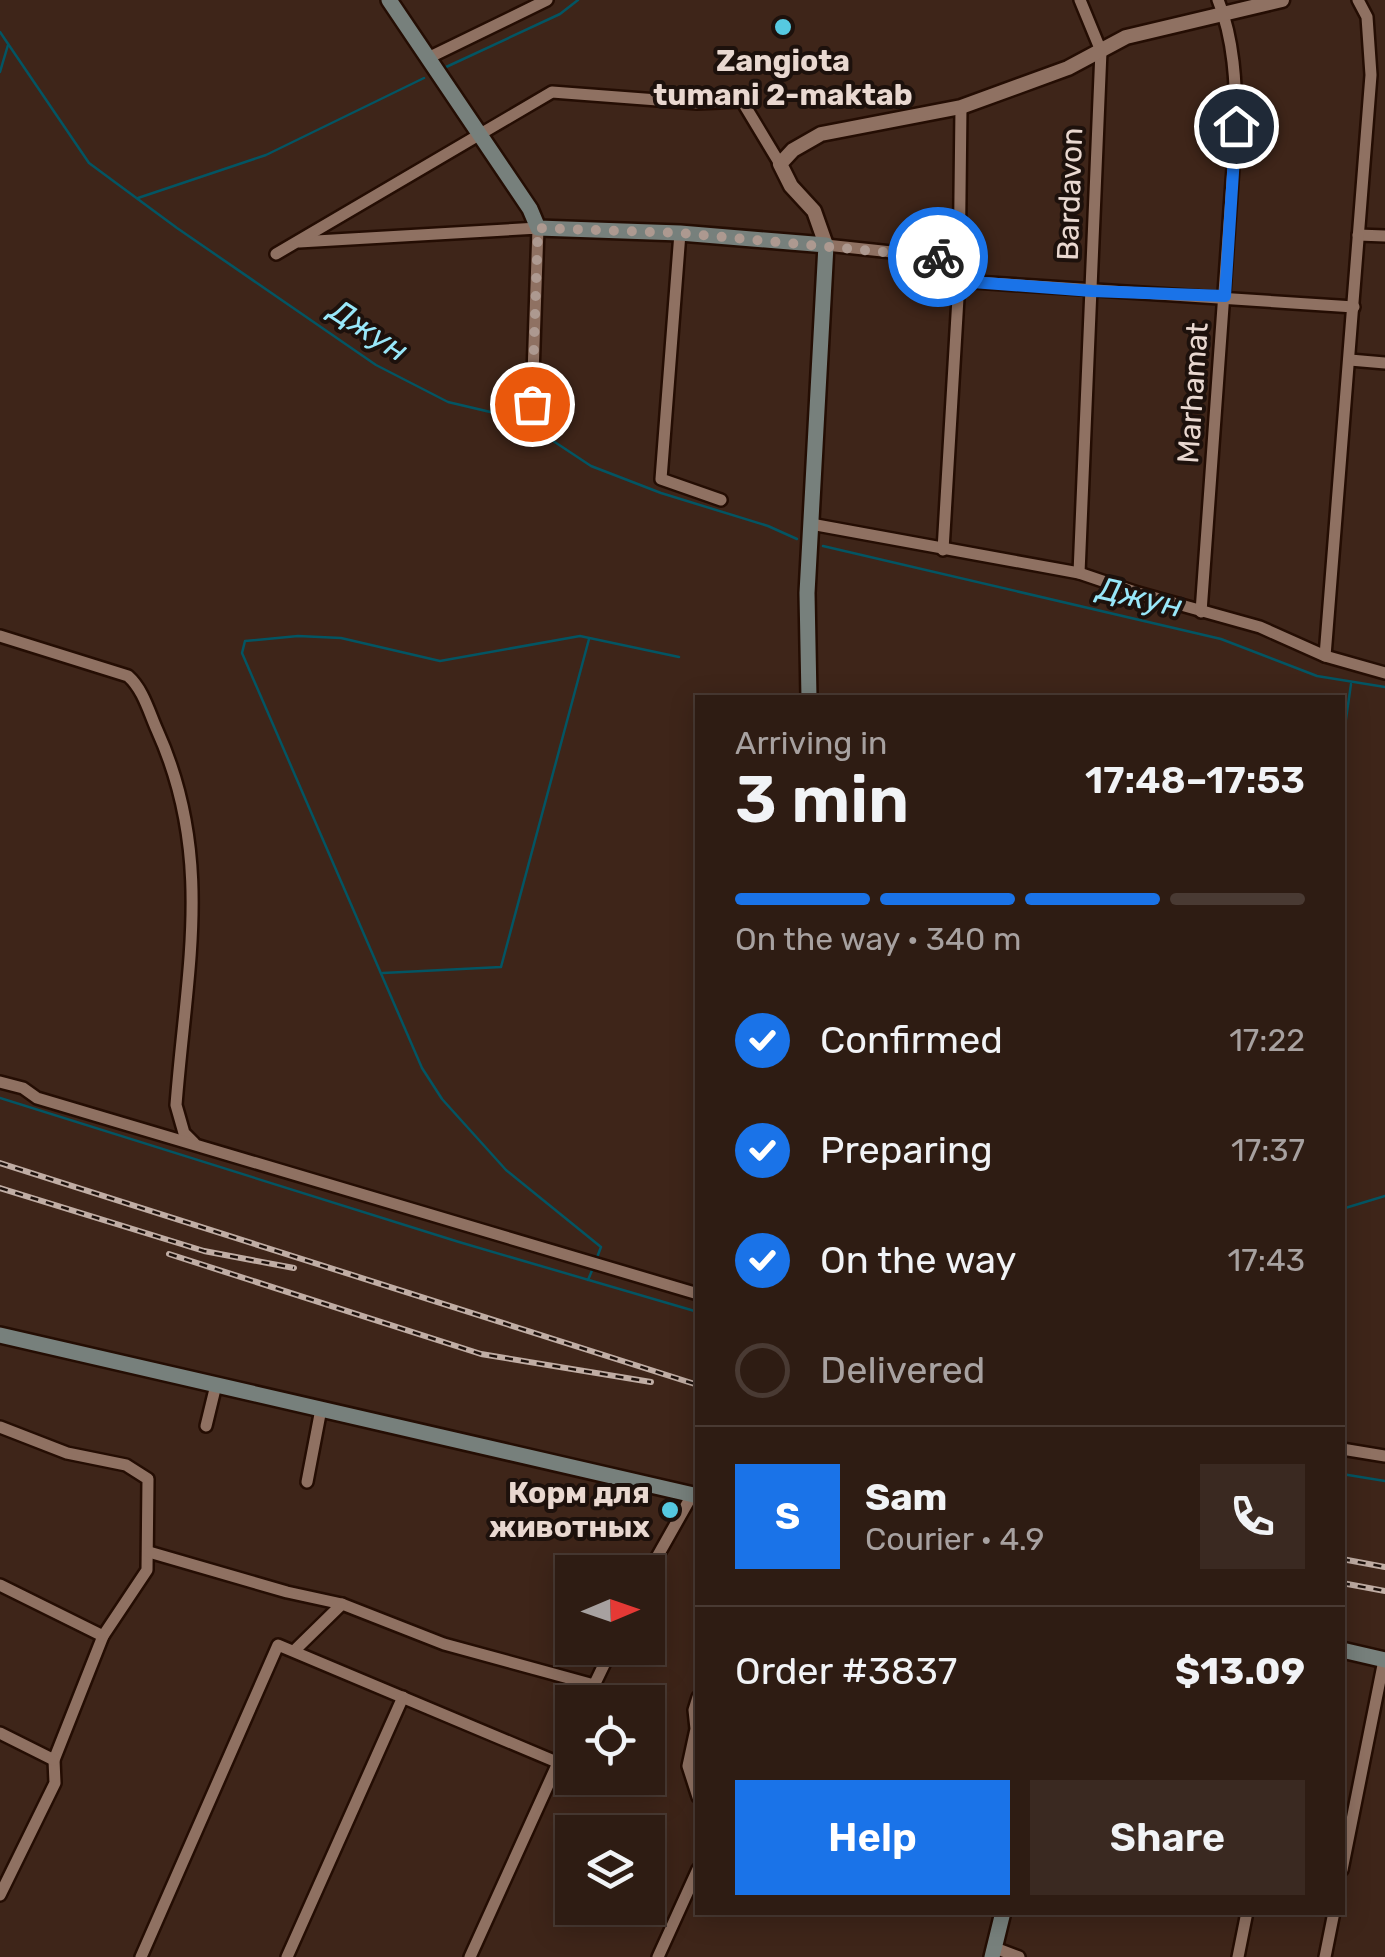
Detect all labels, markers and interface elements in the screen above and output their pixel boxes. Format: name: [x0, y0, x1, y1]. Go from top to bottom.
marker: Zangiota tumani 2-maktab: [772, 16, 794, 38]
place label: Zangiota tumani 2-maktab: [653, 43, 913, 113]
pin: [1194, 84, 1279, 169]
icon: home: [1209, 99, 1264, 154]
street label: Bardavon: [1050, 127, 1090, 261]
courier: [888, 207, 988, 307]
icon: bike: [911, 230, 966, 285]
water label: Джун: [320, 289, 415, 369]
street label: Marhamat: [1170, 321, 1216, 465]
pin: [490, 362, 575, 447]
icon: bag: [505, 377, 560, 432]
water label: Джун: [1091, 568, 1186, 625]
text: Arriving in: [735, 724, 887, 762]
text: 17:48–17:53: [1085, 757, 1305, 803]
text: 3 min: [735, 761, 909, 838]
text: On the way · 340 m: [735, 920, 1022, 958]
icon: check: [735, 1013, 790, 1068]
text: Confirmed: [820, 1017, 1003, 1063]
text: 17:22: [1229, 1021, 1305, 1059]
icon: check: [735, 1123, 790, 1178]
text: Preparing: [820, 1127, 993, 1173]
text: 17:37: [1231, 1131, 1305, 1169]
icon: check: [735, 1233, 790, 1288]
text: On the way: [820, 1237, 1016, 1283]
text: 17:43: [1228, 1241, 1305, 1279]
text: Delivered: [820, 1347, 985, 1393]
button: phone: [1200, 1464, 1305, 1569]
text: Sam: [865, 1474, 947, 1520]
place label: Корм для животных: [489, 1475, 650, 1545]
text: S: [775, 1493, 800, 1539]
marker: Корм для животных: [659, 1499, 681, 1521]
text: Courier · 4.9: [865, 1520, 1044, 1558]
north arrow: [555, 1555, 665, 1665]
map controls: [555, 1555, 665, 1925]
text: Order #3837: [735, 1648, 957, 1694]
text: $13.09: [1175, 1648, 1305, 1694]
button: locate: [555, 1685, 665, 1795]
button: Help: [735, 1780, 1010, 1895]
button: Share: [1030, 1780, 1305, 1895]
button: layers: [555, 1815, 665, 1925]

